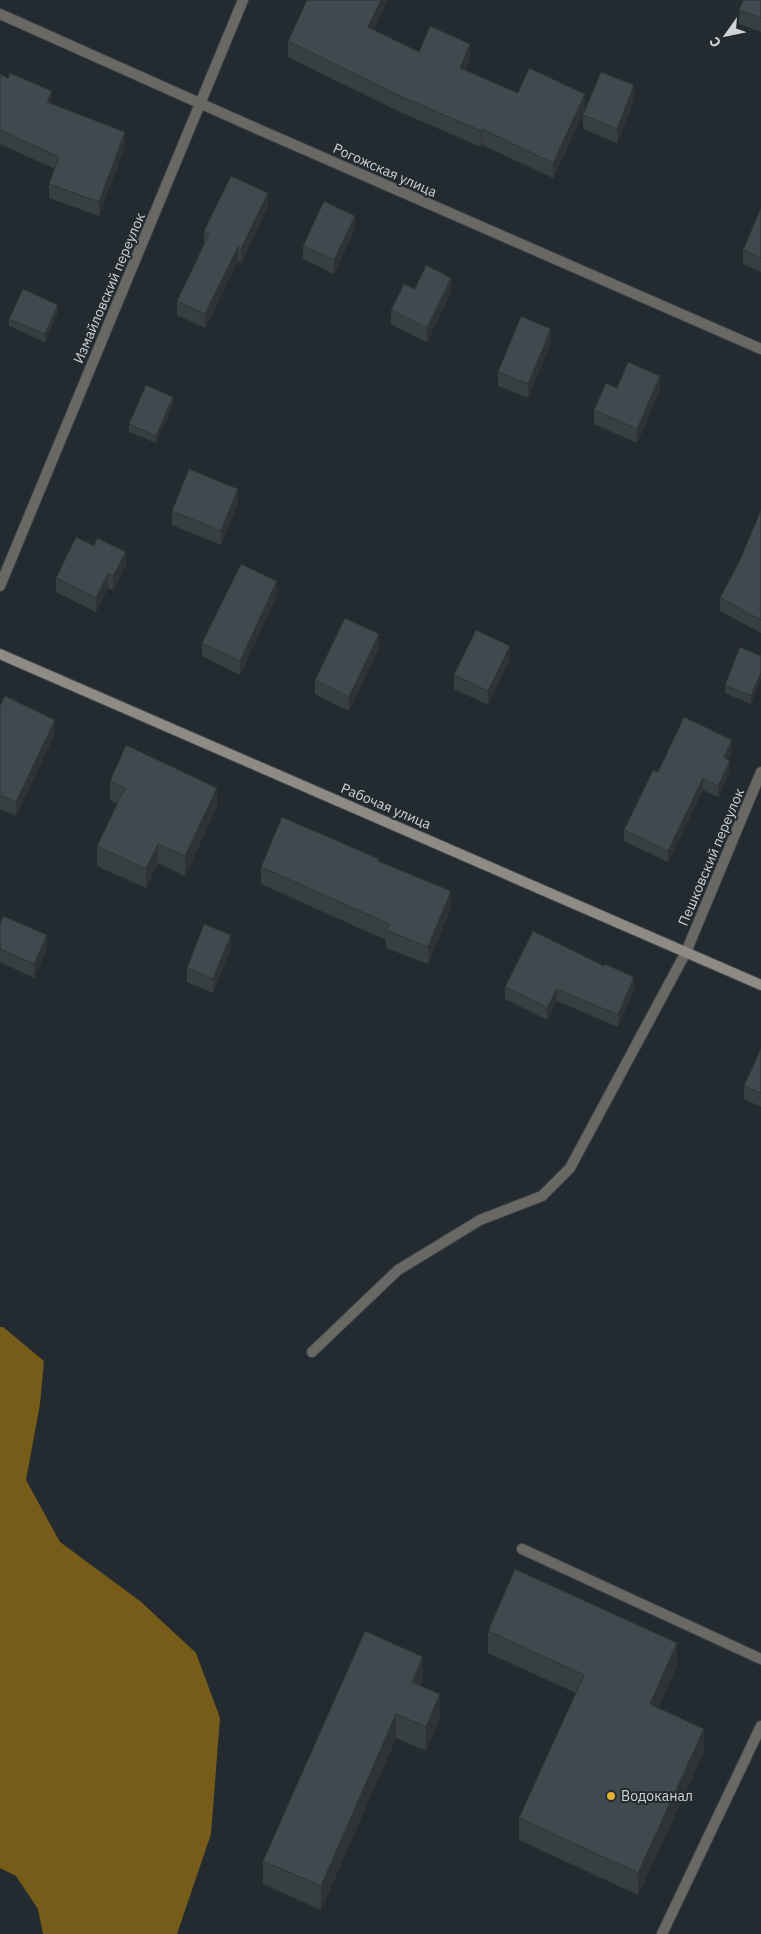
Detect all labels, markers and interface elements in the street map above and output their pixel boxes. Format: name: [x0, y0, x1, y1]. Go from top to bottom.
north arrow: [701, 10, 751, 60]
text: С: [705, 33, 725, 51]
street label: Рогожская улица: [330, 139, 440, 201]
street label: Измайловский переулок: [69, 210, 149, 366]
street label: Рабочая улица: [338, 779, 434, 833]
street label: Пешковский переулок: [674, 785, 748, 929]
place label: Водоканал: [621, 1787, 693, 1805]
marker: Водоканал: [605, 1790, 617, 1802]

